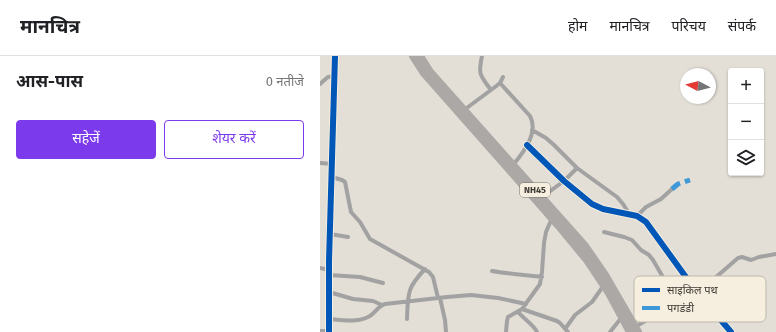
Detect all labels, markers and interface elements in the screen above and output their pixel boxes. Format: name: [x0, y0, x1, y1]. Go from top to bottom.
text: मानचित्र: [20, 15, 80, 38]
text: होम: [568, 18, 587, 35]
text: मानचित्र: [609, 18, 650, 35]
text: परिचय: [672, 18, 706, 35]
text: संपर्क: [728, 18, 756, 35]
north arrow: [680, 68, 716, 104]
map controls: [728, 68, 764, 176]
button: +: [728, 68, 764, 104]
text: आस-पास: [16, 71, 83, 92]
text: 0 नतीजे: [266, 74, 304, 89]
button: −: [728, 104, 764, 140]
button: सहेजें: [16, 120, 156, 159]
button: शेयर करें: [164, 120, 304, 159]
button: layers: [728, 140, 764, 176]
road number: NH45: [520, 183, 550, 197]
legend: [634, 276, 766, 322]
text: साइकिल पथ: [667, 284, 719, 297]
text: पगडंडी: [667, 302, 694, 315]

